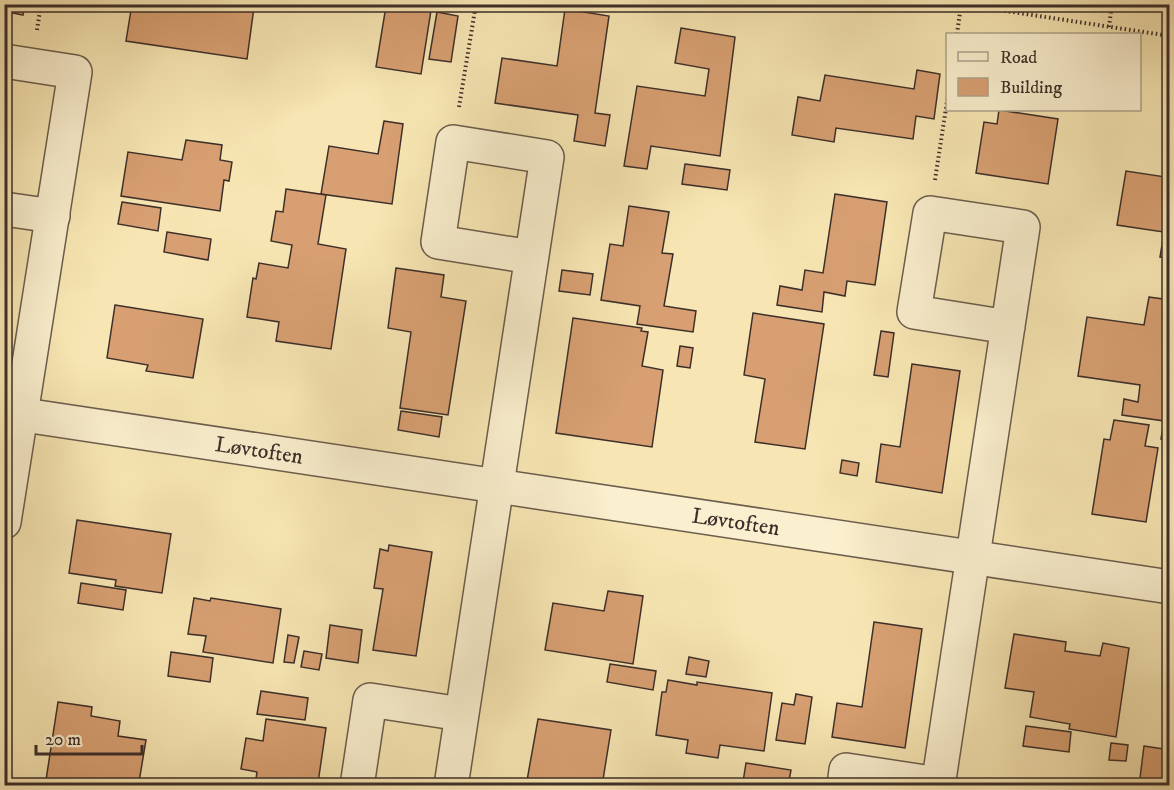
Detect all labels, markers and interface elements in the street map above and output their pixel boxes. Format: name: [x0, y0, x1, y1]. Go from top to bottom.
legend: [946, 33, 1141, 111]
text: Road: [1000, 47, 1037, 69]
text: Building: [1000, 77, 1062, 99]
street label: Løvtoften: [213, 430, 305, 470]
street label: Løvtoften: [690, 502, 782, 542]
scale bar: [36, 718, 142, 756]
text: 20 m: [45, 729, 81, 751]

